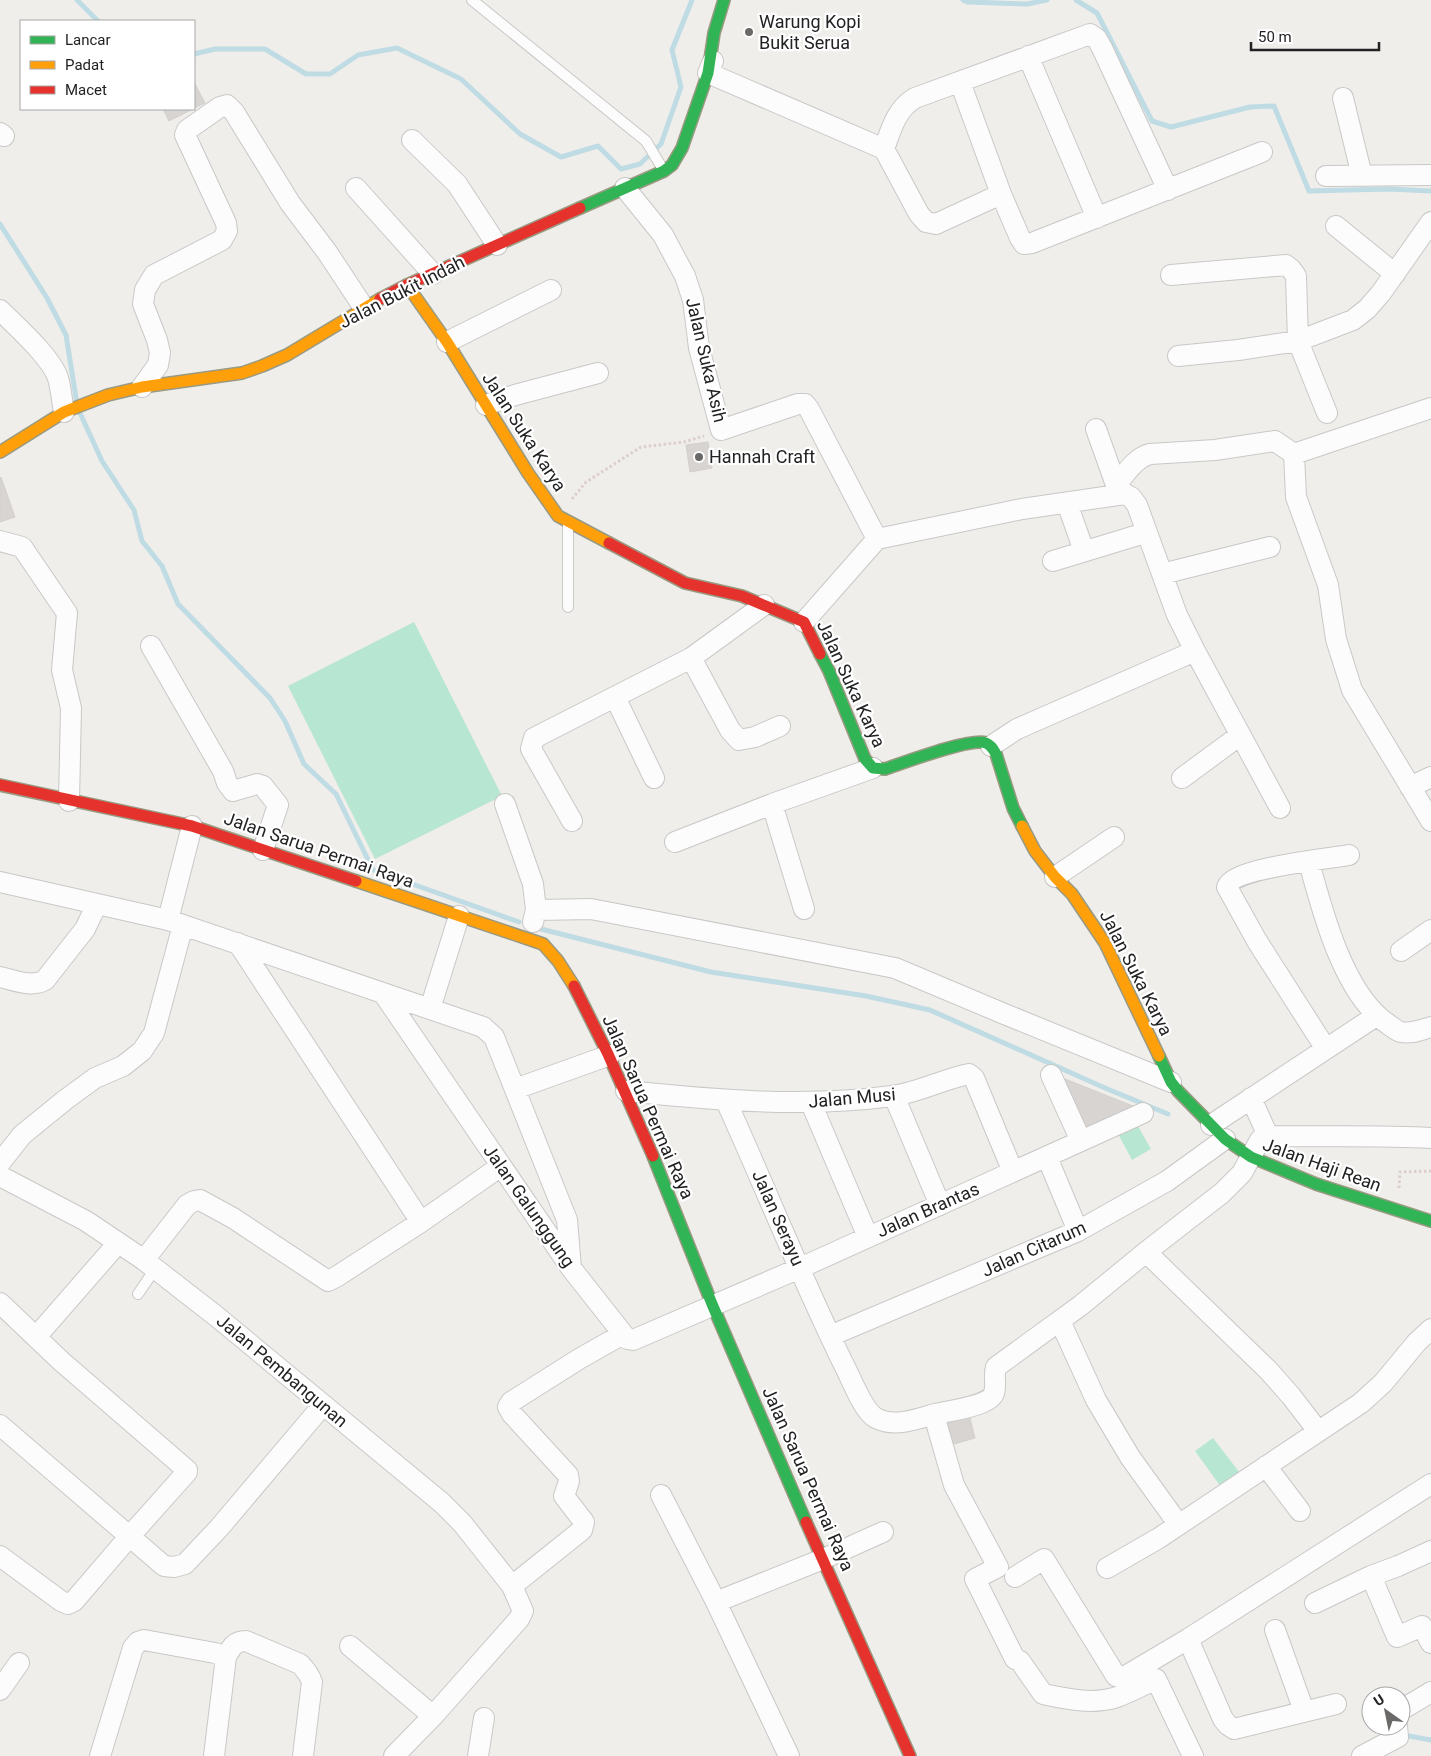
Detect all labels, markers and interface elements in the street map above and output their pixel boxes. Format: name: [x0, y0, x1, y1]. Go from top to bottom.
place label: Warung Kopi Bukit Serua: [759, 11, 861, 53]
legend: [20, 20, 195, 110]
scale bar: [1251, 20, 1378, 52]
marker: Warung Kopi Bukit Serua: [743, 26, 755, 38]
text: 50 m: [1258, 28, 1292, 46]
text: Lancar: [65, 31, 111, 49]
text: Padat: [65, 56, 104, 74]
text: Macet: [65, 81, 107, 99]
street label: Jalan Bukit Indah: [336, 251, 468, 332]
street label: Jalan Suka Asih: [682, 295, 731, 424]
street label: Jalan Suka Karya: [478, 368, 571, 495]
place label: Hannah Craft: [709, 446, 815, 467]
marker: Hannah Craft: [693, 451, 705, 463]
street label: Jalan Suka Karya: [813, 617, 890, 751]
street label: Jalan Sarua Permai Raya: [222, 807, 417, 892]
street label: Jalan Suka Karya: [1096, 907, 1177, 1039]
street label: Jalan Sarua Permai Raya: [598, 1011, 699, 1202]
street label: Jalan Musi: [807, 1083, 897, 1112]
street label: Jalan Haji Rean: [1260, 1133, 1384, 1196]
street label: Jalan Galunggung: [479, 1140, 580, 1271]
street label: Jalan Serayu: [748, 1167, 809, 1269]
street label: Jalan Brantas: [873, 1178, 982, 1241]
street label: Jalan Citarum: [978, 1216, 1089, 1281]
street label: Jalan Pembangunan: [213, 1310, 352, 1432]
street label: Jalan Sarua Permai Raya: [758, 1383, 859, 1574]
north arrow: [1361, 1686, 1411, 1736]
text: U: [1371, 1691, 1387, 1709]

